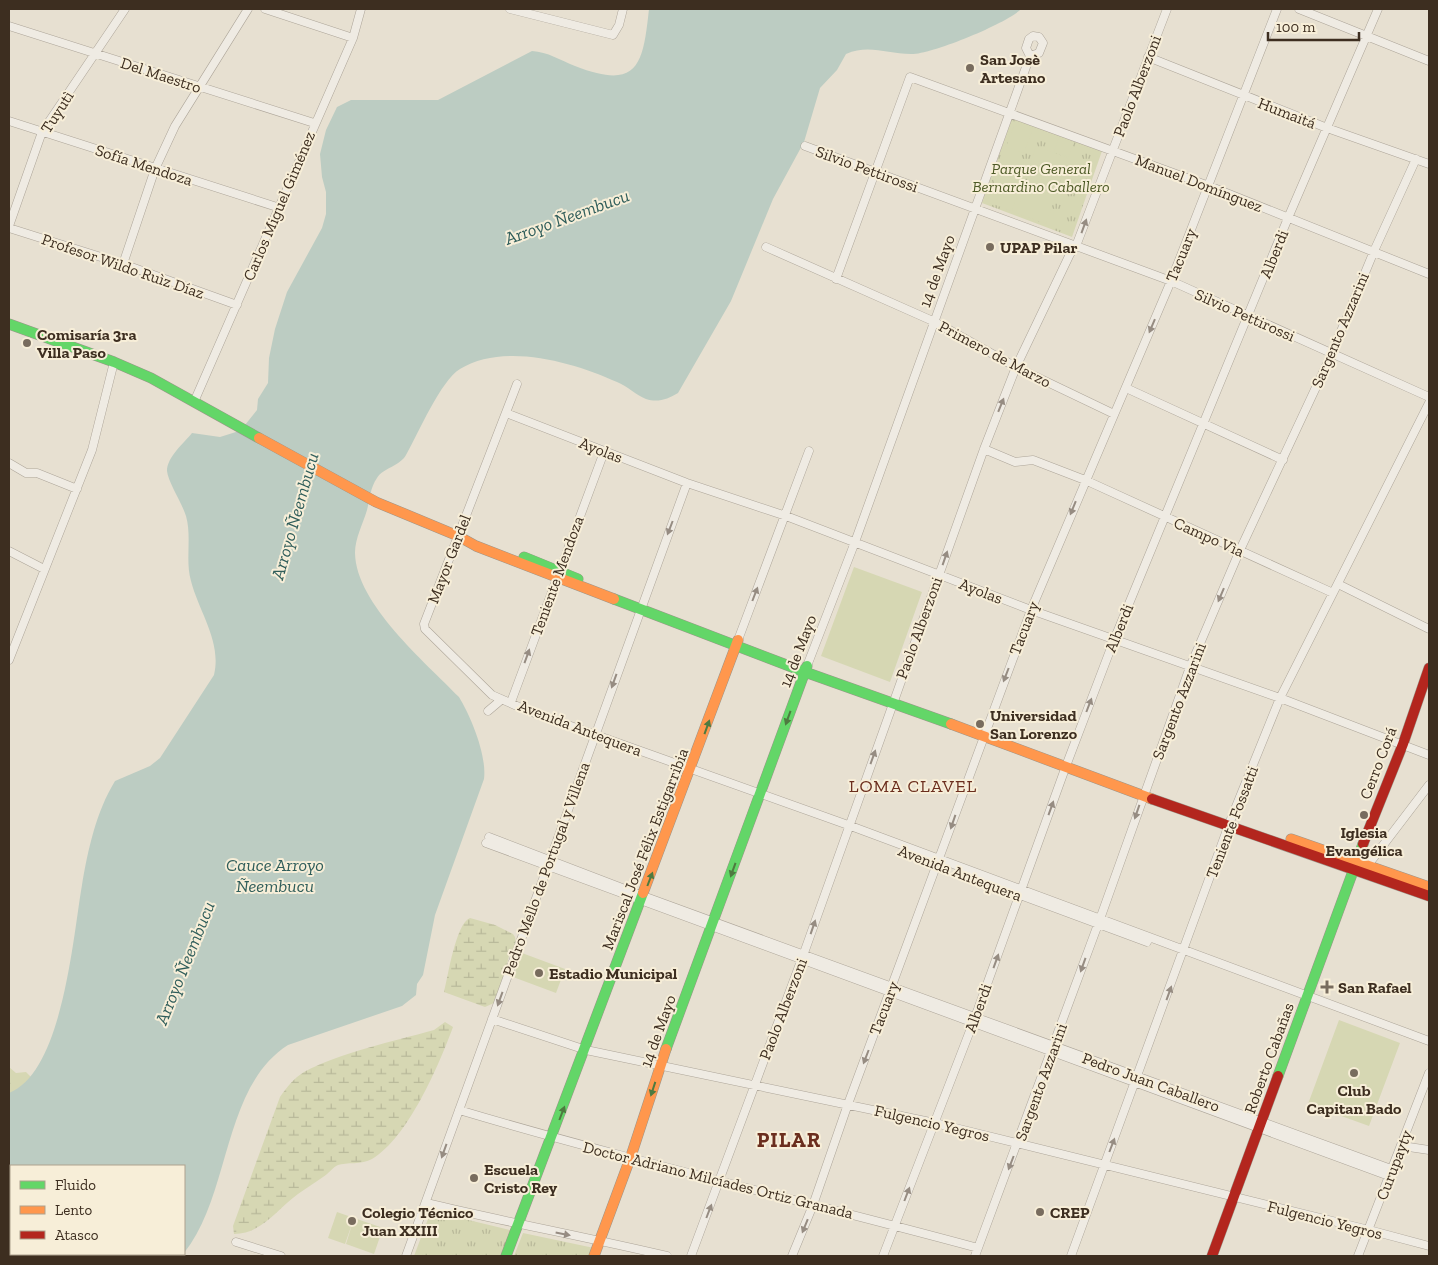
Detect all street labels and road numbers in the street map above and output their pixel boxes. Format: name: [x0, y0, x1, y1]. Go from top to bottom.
street label: Paolo Alberzoni: [1109, 32, 1165, 140]
street label: Del Maestro: [118, 53, 204, 97]
street label: Tuyutì: [36, 87, 78, 137]
street label: Humaitá: [1255, 93, 1319, 133]
street label: Carlos Miguel Giménez: [239, 128, 319, 284]
street label: Sofía Mendoza: [93, 140, 195, 190]
street label: Silvio Pettirossi: [813, 142, 921, 197]
street label: Manuel Domínguez: [1133, 150, 1265, 216]
street label: Tacuary: [1162, 225, 1201, 285]
street label: Alberdi: [1256, 226, 1292, 281]
street label: Profesor Wildo Ruìz Díaz: [39, 229, 207, 303]
street label: 14 de Mayo: [915, 232, 959, 310]
street label: Sargento Azzarini: [1307, 269, 1373, 391]
street label: Silvio Pettirossi: [1192, 284, 1299, 346]
street label: Primero de Marzo: [936, 316, 1054, 392]
street label: Ayolas: [577, 433, 625, 467]
street label: Mayor Gardel: [423, 512, 475, 606]
street label: Teniente Mendoza: [526, 513, 588, 639]
street label: Campo Vìa: [1171, 513, 1247, 561]
street label: Paolo Alberzoni: [892, 574, 946, 682]
street label: Ayolas: [957, 574, 1005, 608]
street label: Tacuary: [1005, 598, 1043, 658]
street label: Alberdi: [1101, 600, 1137, 655]
street label: 14 de Mayo: [776, 612, 820, 690]
street label: Sargento Azzarini: [1148, 639, 1210, 762]
street label: Avenida Antequera: [516, 696, 645, 760]
street label: Cerro Corá: [1355, 724, 1401, 802]
street label: Mariscal José Félix Estigarribia: [598, 745, 692, 953]
street label: Pedro Mello de Portugal y Villena: [498, 759, 594, 979]
street label: Teniente Fossatti: [1202, 763, 1262, 881]
street label: Avenida Antequera: [896, 841, 1025, 905]
street label: Paolo Alberzoni: [755, 955, 811, 1063]
street label: Tacuary: [865, 978, 903, 1038]
street label: Alberdi: [960, 980, 996, 1035]
street label: 14 de Mayo: [636, 992, 680, 1070]
street label: Roberto Cabañas: [1240, 1000, 1298, 1116]
street label: Sargento Azzarini: [1011, 1020, 1071, 1143]
street label: Pedro Juan Caballero: [1080, 1048, 1222, 1116]
street label: Fulgencio Yegros: [873, 1101, 991, 1145]
street label: Curupayty: [1372, 1127, 1416, 1203]
street label: Doctor Adriano Milcíades Ortiz Granada: [581, 1137, 855, 1223]
street label: Fulgencio Yegros: [1266, 1197, 1384, 1243]

